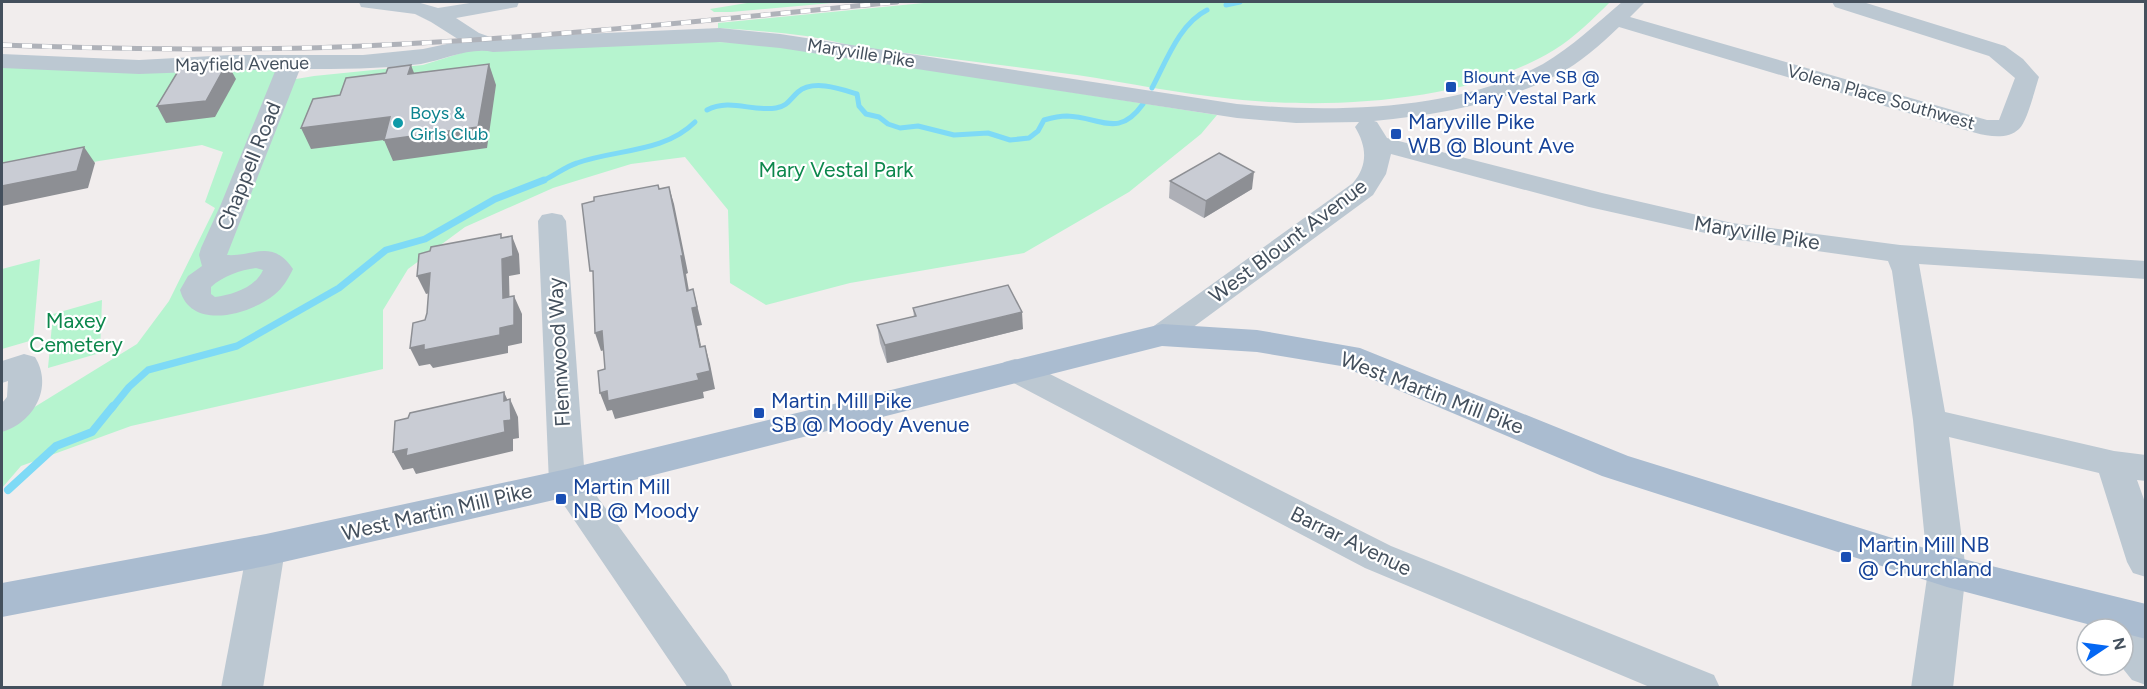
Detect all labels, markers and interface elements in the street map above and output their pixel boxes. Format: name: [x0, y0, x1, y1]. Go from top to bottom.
street label: Maryville Pike: [806, 34, 917, 72]
street label: Mayfield Avenue: [175, 52, 309, 76]
street label: Volena Place Southwest: [1785, 60, 1978, 134]
place label: Blount Ave SB @ Mary Vestal Park: [1463, 66, 1599, 109]
marker: Blount Ave SB @ Mary Vestal Park: [1444, 80, 1458, 94]
street label: Chappell Road: [211, 98, 286, 234]
place label: Boys & Girls Club: [410, 102, 488, 145]
place label: Maryville Pike WB @ Blount Ave: [1408, 109, 1574, 158]
marker: Boys & Girls Club: [391, 116, 405, 130]
marker: Maryville Pike WB @ Blount Ave: [1389, 127, 1403, 141]
park label: Mary Vestal Park: [758, 157, 914, 182]
street label: West Blount Avenue: [1204, 173, 1371, 308]
street label: Maryville Pike: [1693, 210, 1822, 255]
street label: Flennwood Way: [542, 277, 575, 427]
park label: Maxey Cemetery: [29, 308, 123, 357]
street label: West Martin Mill Pike: [1337, 346, 1527, 439]
place label: Martin Mill Pike SB @ Moody Avenue: [771, 388, 970, 437]
marker: Martin Mill Pike SB @ Moody Avenue: [752, 406, 766, 420]
place label: Martin Mill NB @ Moody: [573, 474, 699, 523]
street label: West Martin Mill Pike: [339, 477, 534, 546]
marker: Martin Mill NB @ Moody: [554, 492, 568, 506]
street label: Barrar Avenue: [1287, 500, 1416, 581]
place label: Martin Mill NB @ Churchland: [1858, 532, 1992, 581]
marker: Martin Mill NB @ Churchland: [1839, 550, 1853, 564]
north arrow: [2075, 617, 2135, 677]
text: N: [2108, 636, 2130, 652]

